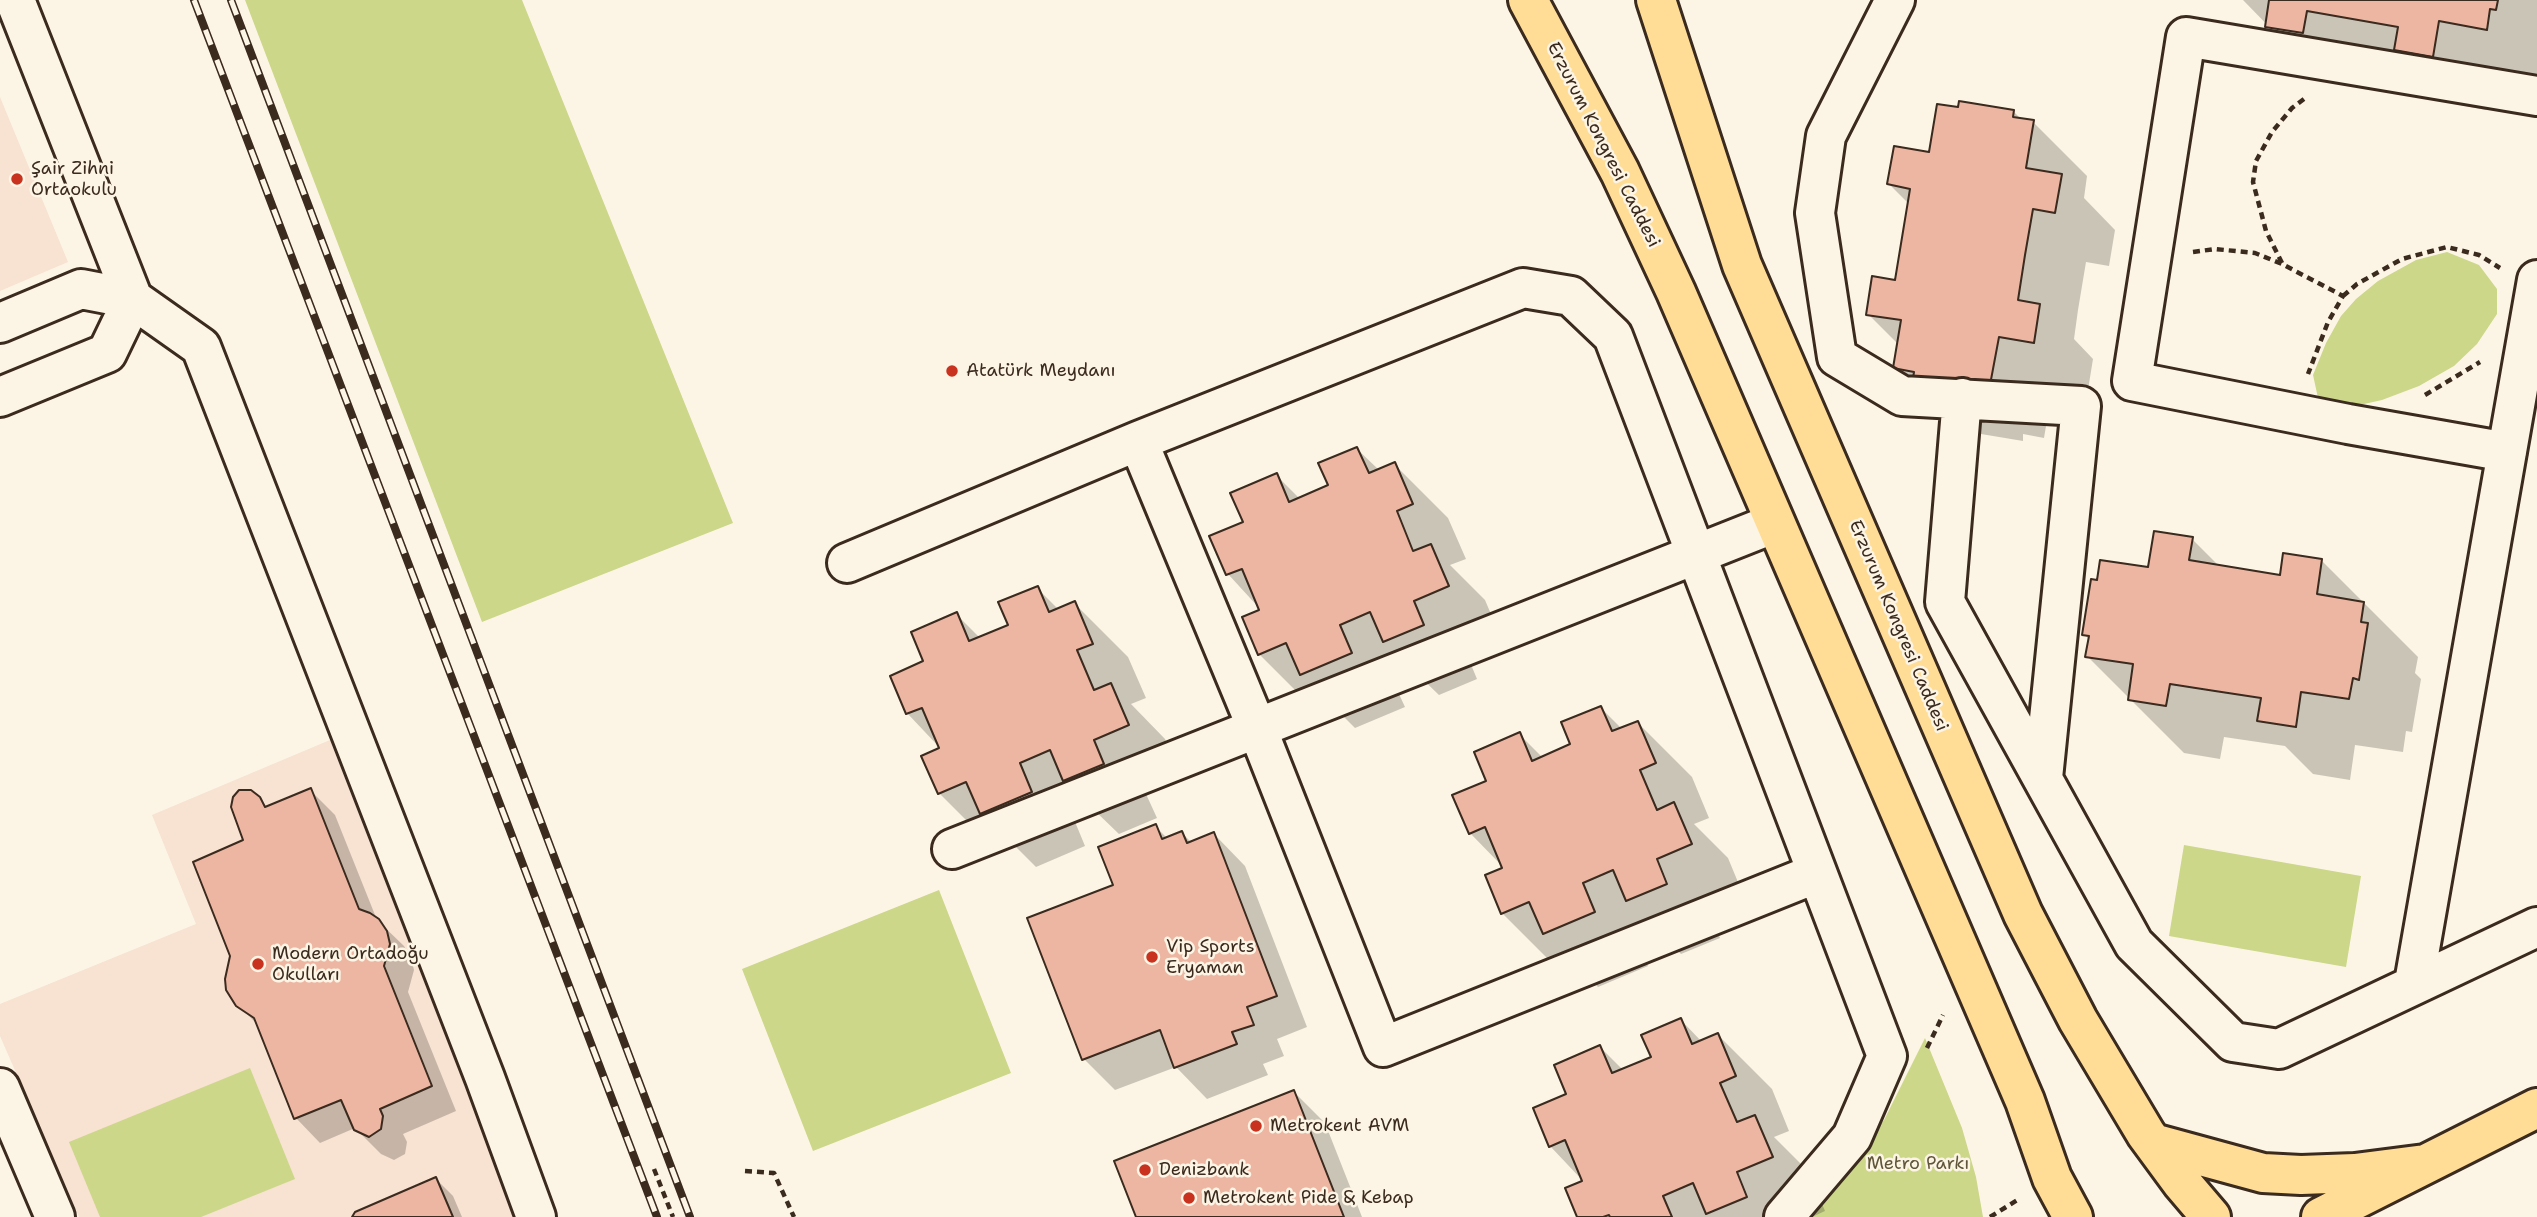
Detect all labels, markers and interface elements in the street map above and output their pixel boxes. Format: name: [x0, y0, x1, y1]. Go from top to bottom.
street label: Erzurum Kongresi Caddesi: [1542, 39, 1664, 251]
place label: Şair Zihni Ortaokulu: [31, 158, 117, 200]
marker: Şair Zihni Ortaokulu: [9, 171, 25, 187]
place label: Atatürk Meydanı: [966, 360, 1115, 382]
marker: Atatürk Meydanı: [944, 363, 960, 379]
street label: Erzurum Kongresi Caddesi: [1844, 517, 1952, 735]
place label: Vip Sports Eryaman: [1166, 936, 1255, 978]
place label: Modern Ortadoğu Okulları: [272, 943, 429, 986]
marker: Vip Sports Eryaman: [1144, 949, 1160, 965]
marker: Modern Ortadoğu Okulları: [250, 956, 266, 972]
place label: Metrokent AVM: [1270, 1115, 1409, 1137]
marker: Metrokent AVM: [1248, 1118, 1264, 1134]
park label: Metro Parkı: [1867, 1153, 1969, 1175]
place label: Denizbank: [1159, 1159, 1250, 1181]
marker: Denizbank: [1137, 1162, 1153, 1178]
place label: Metrokent Pide & Kebap: [1203, 1187, 1414, 1209]
marker: Metrokent Pide & Kebap: [1181, 1190, 1197, 1206]

